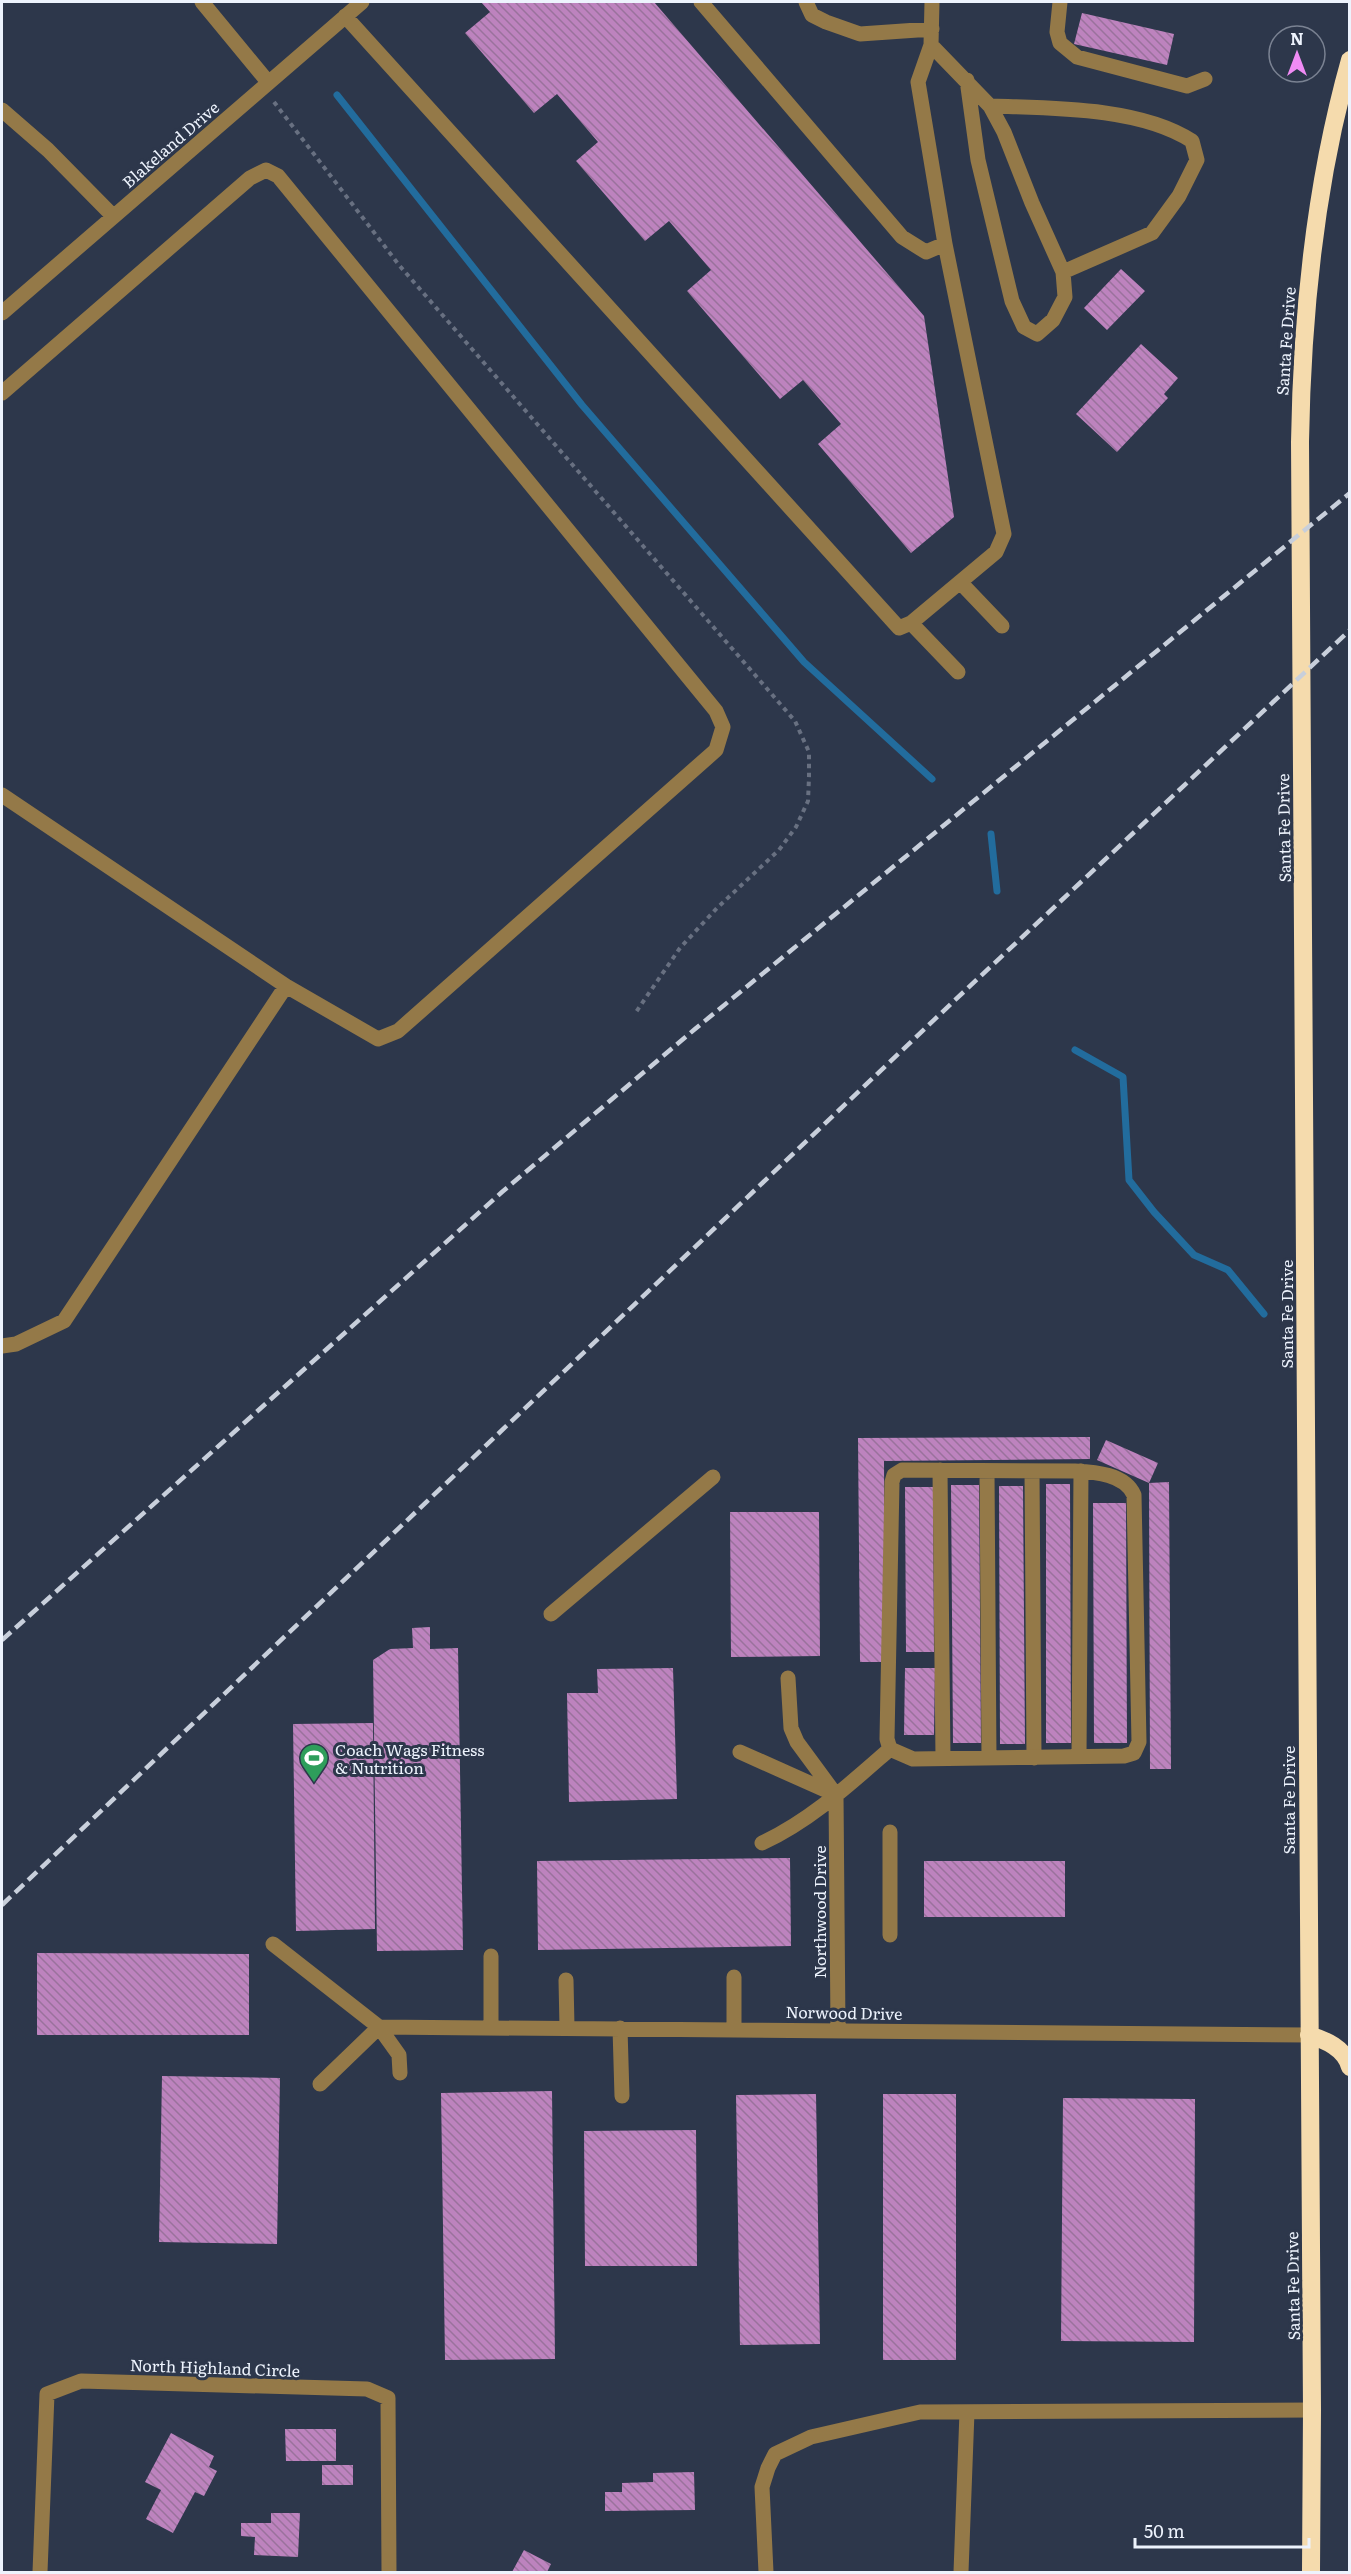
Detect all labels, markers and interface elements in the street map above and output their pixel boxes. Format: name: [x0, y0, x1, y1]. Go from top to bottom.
north arrow: [1267, 24, 1327, 84]
text: N: [1290, 26, 1304, 50]
street label: Blakeland Drive: [116, 95, 224, 193]
street label: Santa Fe Drive: [1269, 286, 1301, 396]
street label: Santa Fe Drive: [1270, 773, 1296, 883]
street label: Santa Fe Drive: [1274, 1260, 1298, 1368]
place label: Coach Wags Fitness & Nutrition: [335, 1737, 484, 1779]
sports icon: Coach Wags Fitness & Nutrition: [298, 1742, 330, 1784]
street label: Santa Fe Drive: [1276, 1746, 1300, 1854]
street label: Northwood Drive: [807, 1845, 831, 1979]
street label: Norwood Drive: [785, 1999, 903, 2025]
street label: Santa Fe Drive: [1279, 2231, 1305, 2341]
street label: North Highland Circle: [129, 2352, 301, 2382]
scale bar: [1135, 2511, 1309, 2549]
text: 50 m: [1144, 2517, 1185, 2544]

